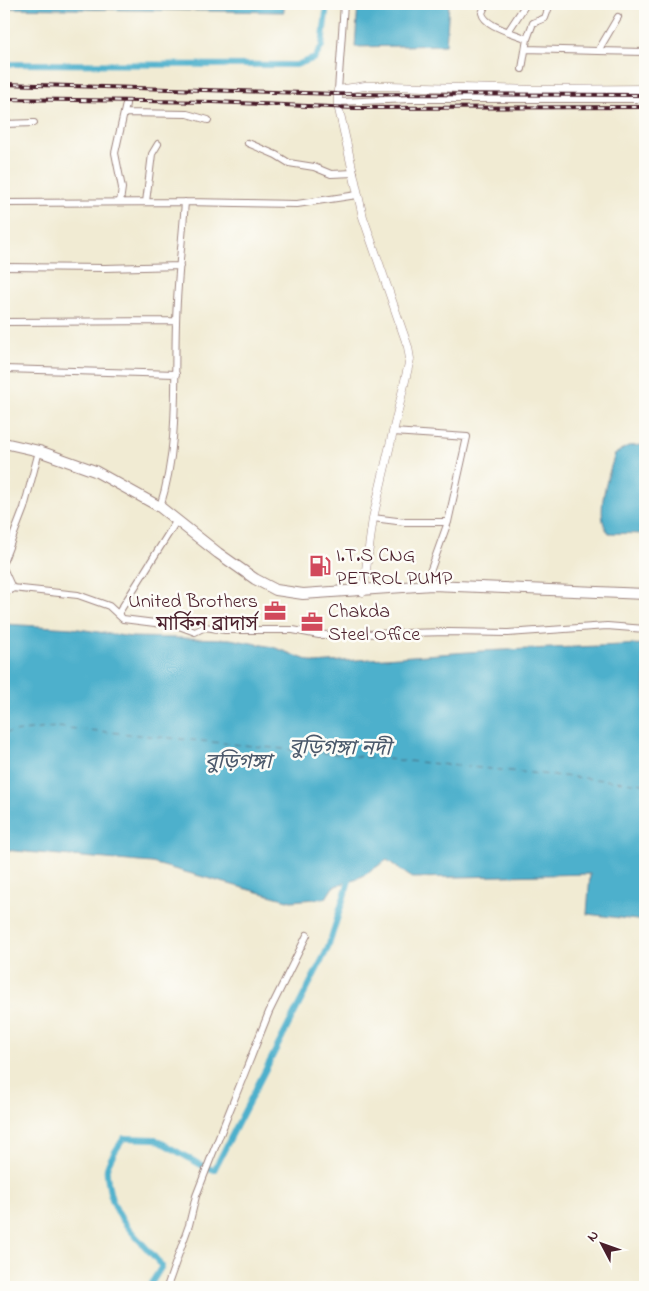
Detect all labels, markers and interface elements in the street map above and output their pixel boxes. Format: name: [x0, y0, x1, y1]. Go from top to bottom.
place label: I.T.S CNG PETROL PUMP: [336, 542, 453, 594]
fuel station icon: I.T.S CNG PETROL PUMP: [307, 553, 333, 579]
place label: United Brothers মার্কিন ব্রাদার্স: [128, 588, 259, 640]
office icon: United Brothers মার্কিন ব্রাদার্স: [262, 598, 288, 624]
place label: Chakda Steel Office: [328, 598, 420, 650]
office icon: Chakda Steel Office: [299, 609, 325, 635]
water label: বুড়িগঙ্গা নদী: [289, 733, 396, 765]
water label: বুড়িগঙ্গা: [205, 748, 276, 778]
north arrow: [576, 1218, 626, 1268]
text: N: [582, 1226, 604, 1247]

